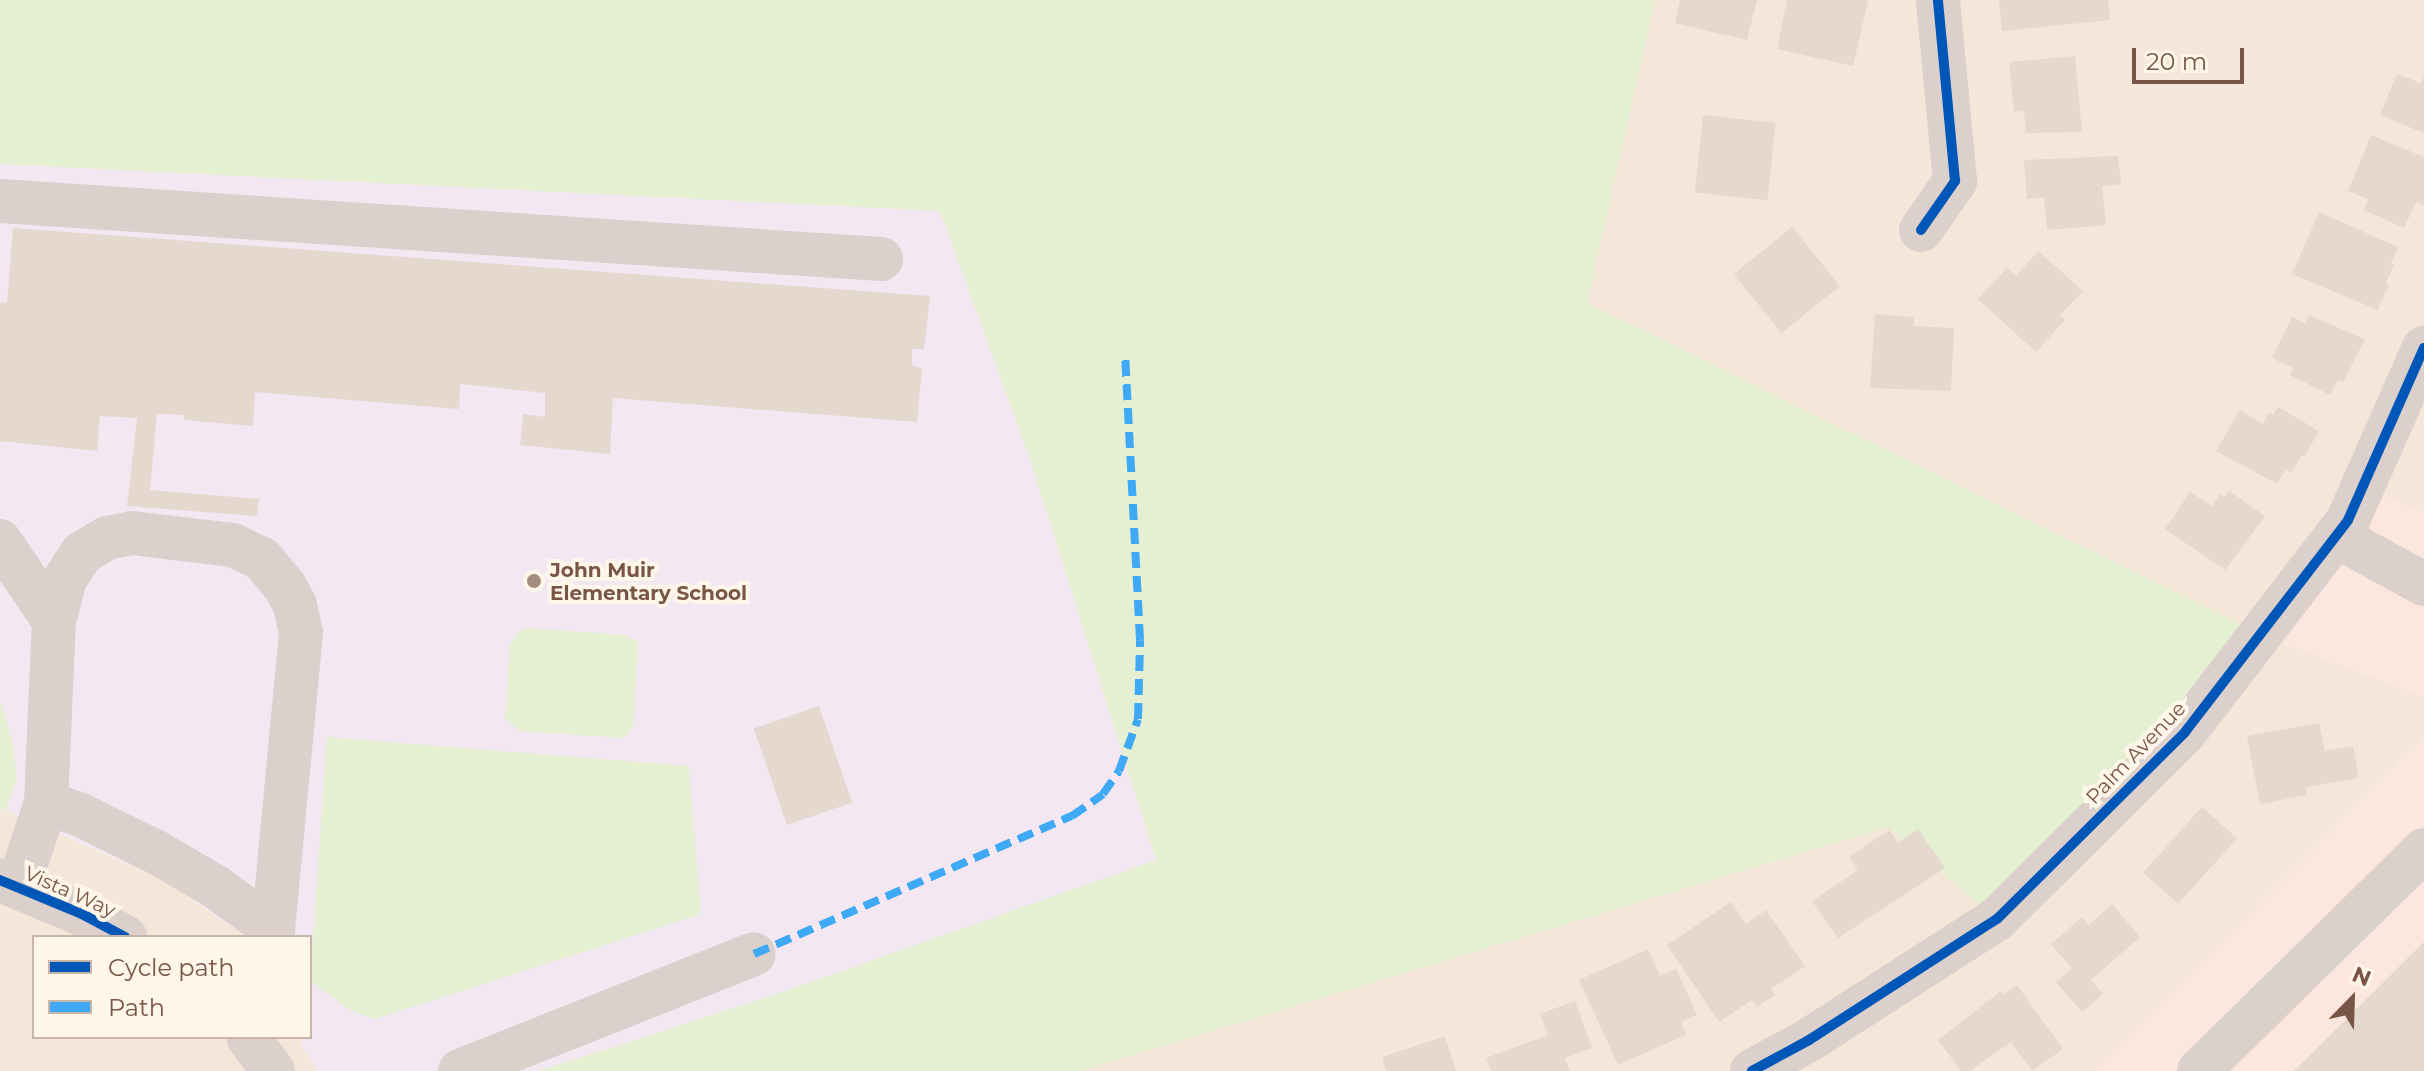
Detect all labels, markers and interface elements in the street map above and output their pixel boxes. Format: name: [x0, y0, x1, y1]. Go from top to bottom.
scale bar: [2136, 32, 2248, 82]
text: 20 m: [2146, 47, 2207, 76]
place label: John Muir Elementary School: [550, 558, 747, 605]
marker: John Muir Elementary School: [525, 572, 543, 590]
street label: Palm Avenue: [2081, 697, 2191, 809]
street label: Vista Way: [21, 861, 119, 923]
legend: [32, 935, 312, 1039]
text: Cycle path: [108, 953, 235, 982]
north arrow: [2312, 959, 2392, 1039]
text: N: [2348, 961, 2375, 992]
text: Path: [108, 993, 165, 1022]

